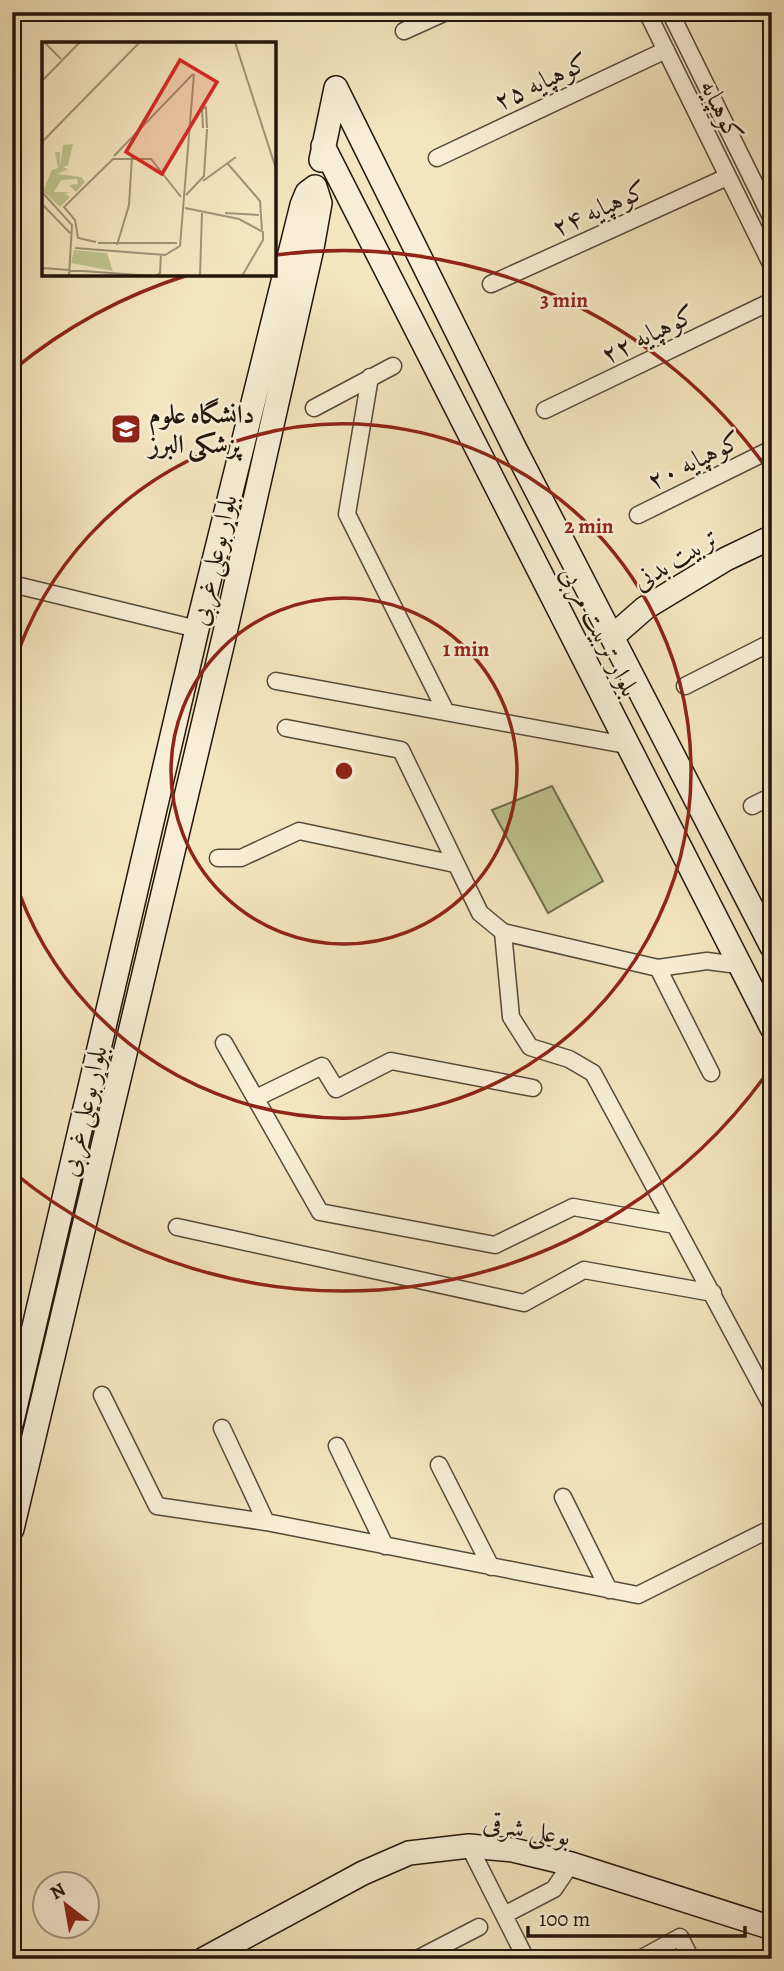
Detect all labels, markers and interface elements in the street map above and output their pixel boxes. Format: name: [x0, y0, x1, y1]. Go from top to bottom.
inset map: [42, 42, 276, 276]
street label: کوهپایه ۲۵: [488, 44, 594, 119]
street label: کوهپایه: [692, 73, 752, 147]
street label: کوهپایه ۲۴: [546, 172, 652, 245]
text: 3 min: [540, 286, 588, 314]
street label: کوهپایه ۲۲: [595, 297, 701, 372]
place label: دانشگاه علوم پزشکی البرز: [146, 397, 254, 462]
school or university icon: دانشگاه علوم پزشکی البرز: [109, 412, 143, 446]
street label: کوهپایه ۲۰: [641, 423, 747, 498]
street label: بلوار بوعلی غربی: [181, 491, 247, 629]
text: 2 min: [564, 512, 614, 540]
street label: تربیت بدنی: [626, 520, 725, 599]
street label: بلوار تربیت مربی: [551, 560, 647, 703]
text: 1 min: [443, 635, 490, 663]
centre of rings: [332, 759, 356, 783]
street label: بلوار بوعلی غربی: [51, 1042, 117, 1180]
street label: بوعلی شرقی: [480, 1805, 573, 1855]
north arrow: [32, 1870, 102, 1940]
text: N: [45, 1876, 71, 1906]
scale bar: [528, 1894, 746, 1938]
text: 100 m: [539, 1905, 590, 1933]

